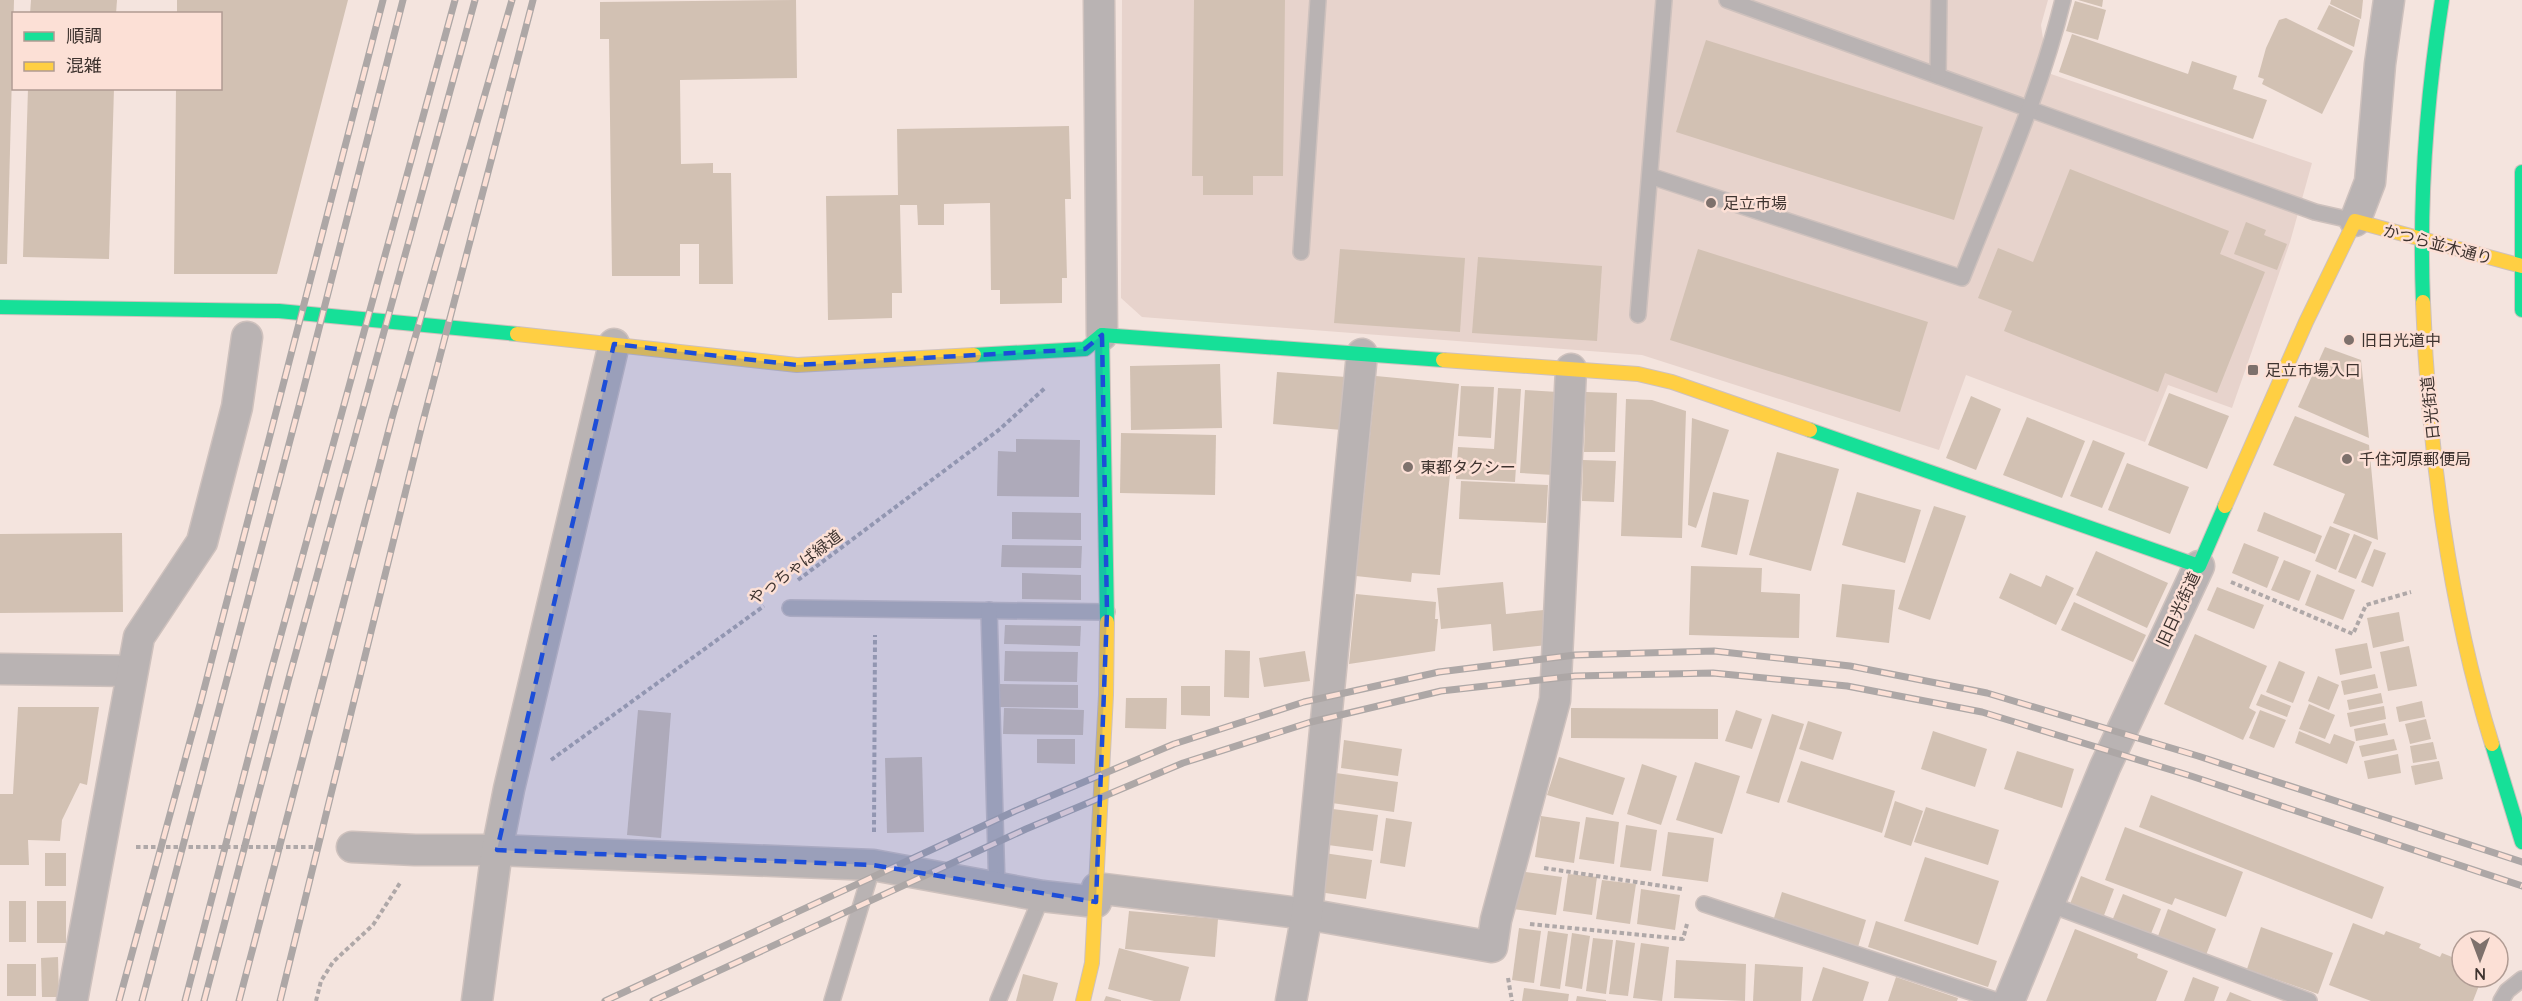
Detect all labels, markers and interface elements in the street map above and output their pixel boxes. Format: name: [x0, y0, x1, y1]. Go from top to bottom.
legend: [12, 12, 222, 90]
text: 順調: [66, 24, 102, 47]
text: 混雑: [66, 54, 102, 77]
place label: 足立市場: [1723, 193, 1787, 213]
marker: 足立市場: [1704, 196, 1718, 210]
street label: かつら並木通り: [2381, 220, 2495, 268]
place label: 旧日光道中: [2361, 330, 2441, 350]
marker: 旧日光道中: [2342, 333, 2356, 347]
place label: 足立市場入口: [2265, 360, 2361, 380]
marker: 足立市場入口: [2246, 363, 2260, 377]
street label: 日光街道: [2417, 375, 2443, 441]
place label: 千住河原郵便局: [2359, 449, 2471, 469]
marker: 千住河原郵便局: [2340, 452, 2354, 466]
place label: 東都タクシー: [1420, 457, 1516, 477]
marker: 東都タクシー: [1401, 460, 1415, 474]
street label: やっちゃば緑道: [744, 525, 846, 609]
street label: 旧日光街道: [2152, 569, 2204, 649]
north arrow: [2450, 929, 2510, 989]
text: N: [2474, 964, 2486, 984]

